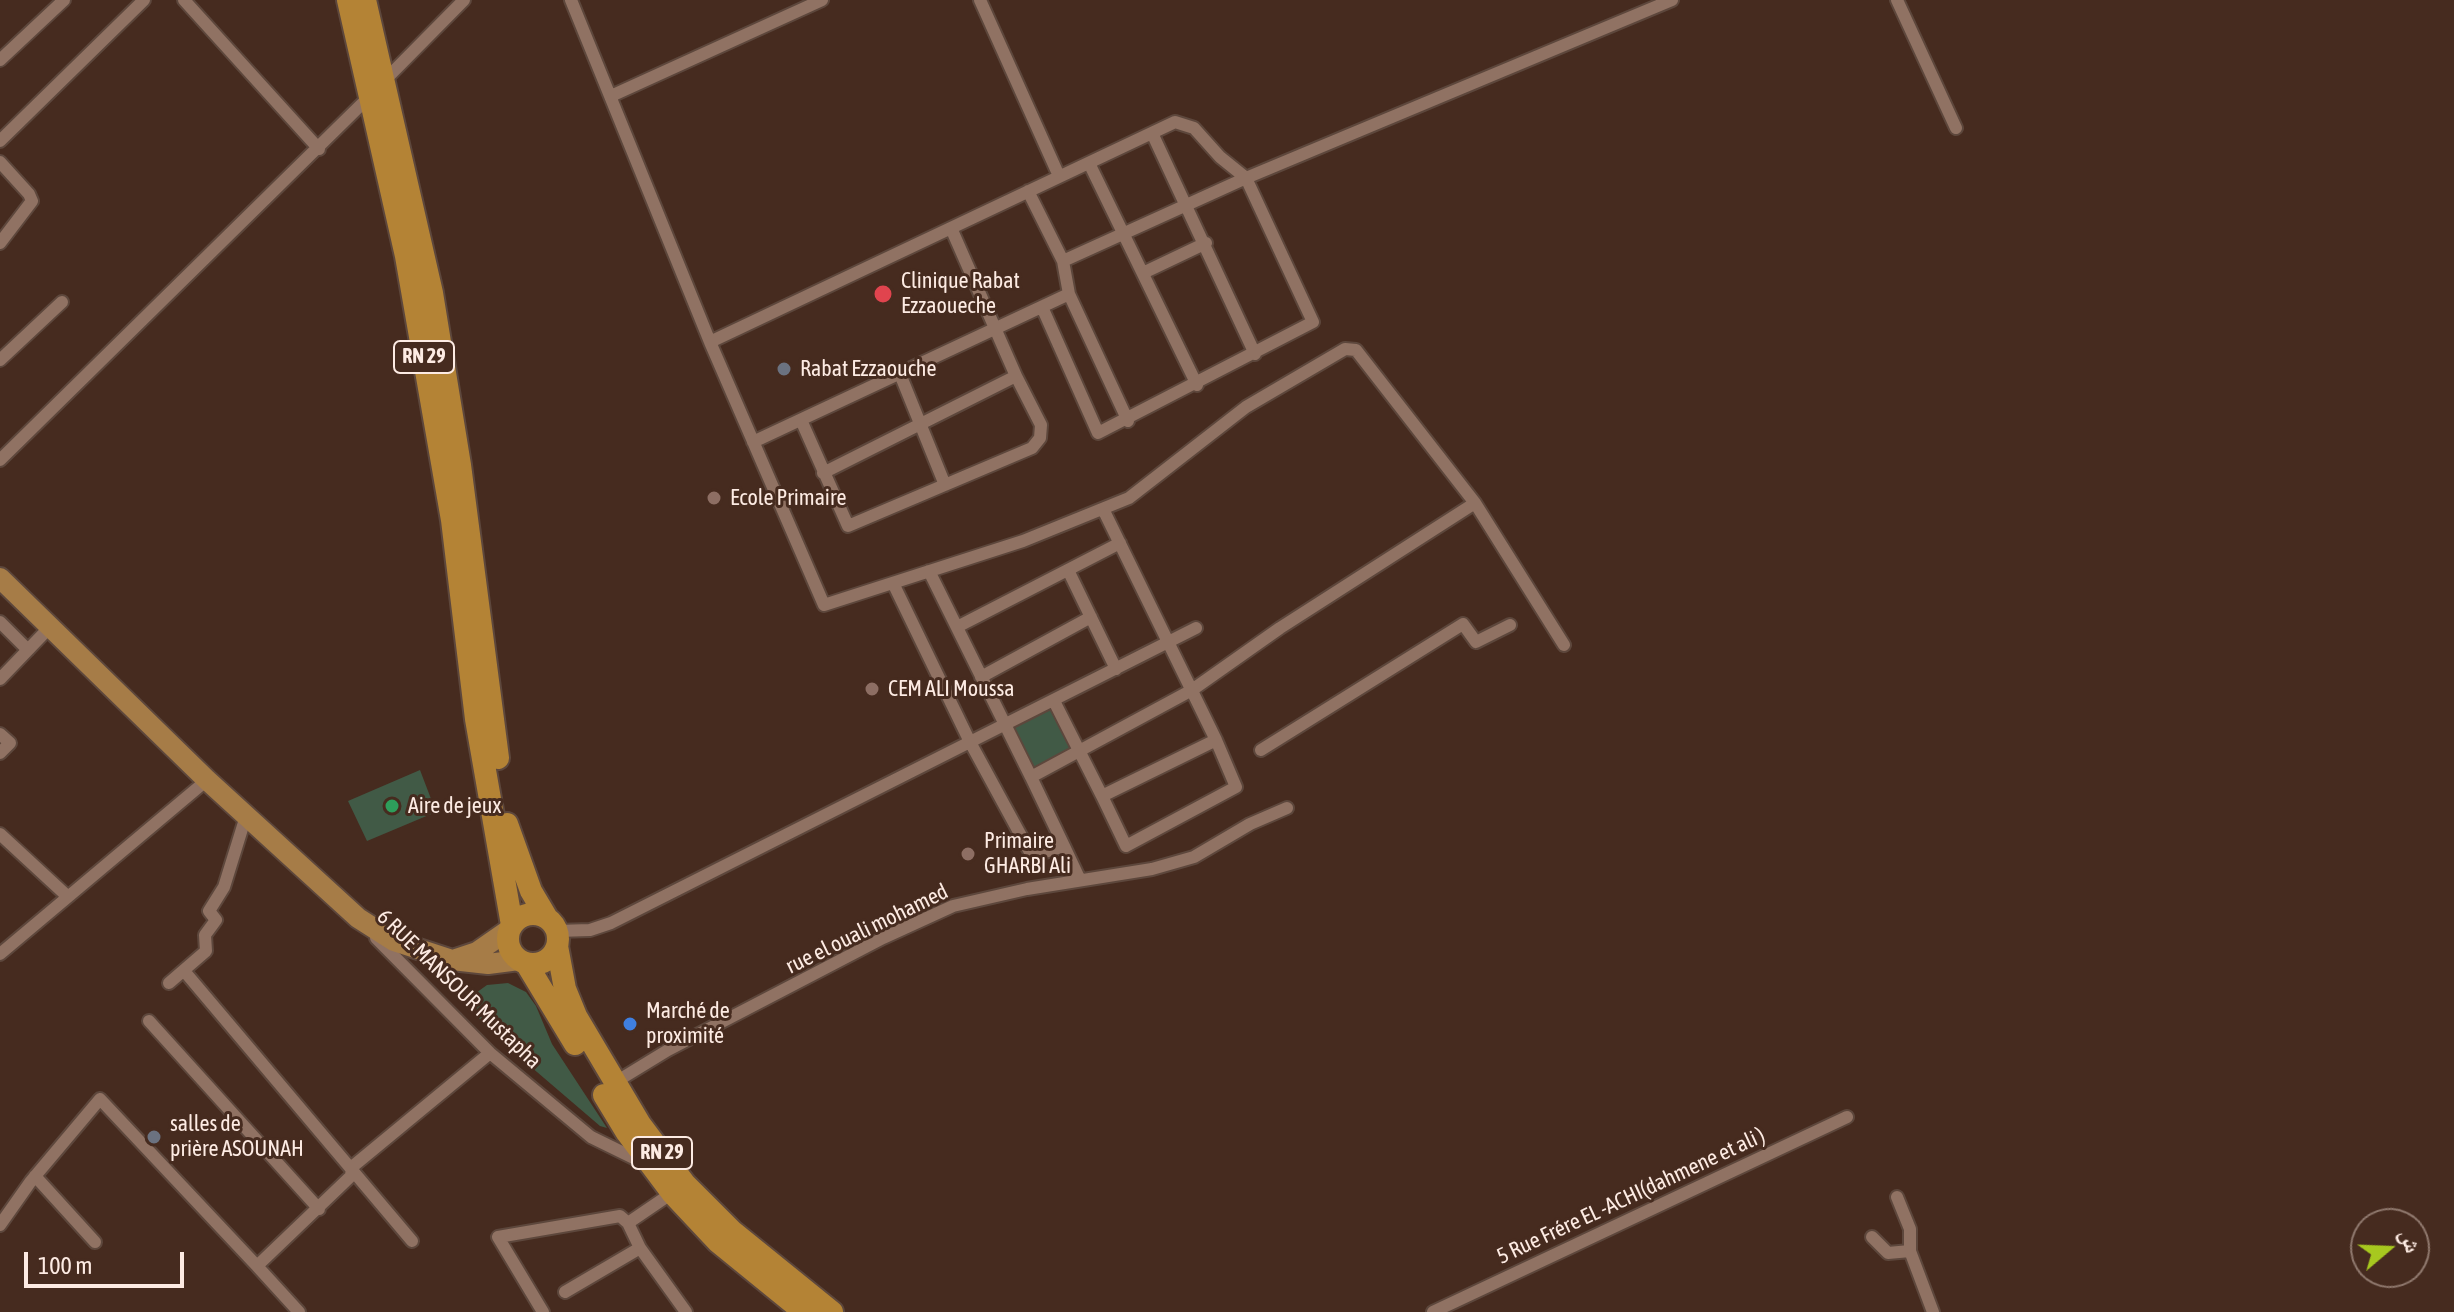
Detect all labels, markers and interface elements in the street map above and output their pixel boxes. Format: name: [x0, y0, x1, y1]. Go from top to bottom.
place label: Clinique Rabat Ezzaoueche: [901, 268, 1020, 320]
marker: Clinique Rabat Ezzaoueche: [872, 283, 894, 305]
road number: RN 29: [394, 341, 454, 373]
place label: Rabat Ezzaouche: [800, 356, 936, 382]
marker: Rabat Ezzaouche: [775, 360, 793, 378]
place label: Ecole Primaire: [730, 485, 846, 511]
marker: Ecole Primaire: [705, 489, 723, 507]
place label: CEM ALI Moussa: [888, 676, 1014, 702]
marker: CEM ALI Moussa: [863, 680, 881, 698]
place label: Aire de jeux: [408, 793, 501, 819]
marker: Aire de jeux: [383, 797, 401, 815]
place label: Primaire GHARBI Ali: [984, 828, 1071, 880]
marker: Primaire GHARBI Ali: [959, 845, 977, 863]
street label: rue el ouali mohamed: [782, 878, 952, 980]
street label: 6 RUE MANSOUR Mustapha: [371, 904, 547, 1074]
place label: Marché de proximité: [646, 998, 730, 1050]
marker: Marché de proximité: [621, 1015, 639, 1033]
place label: salles de prière ASOUNAH: [170, 1111, 304, 1162]
street label: 5 Rue Frére EL -ACHI(dahmene et ali ): [1493, 1122, 1769, 1270]
marker: salles de prière ASOUNAH: [145, 1128, 163, 1146]
road number: RN 29: [632, 1137, 692, 1169]
north arrow: [2350, 1208, 2430, 1288]
text: ش: [2395, 1226, 2427, 1256]
scale bar: [28, 1236, 188, 1286]
text: 100 m: [38, 1252, 92, 1279]

